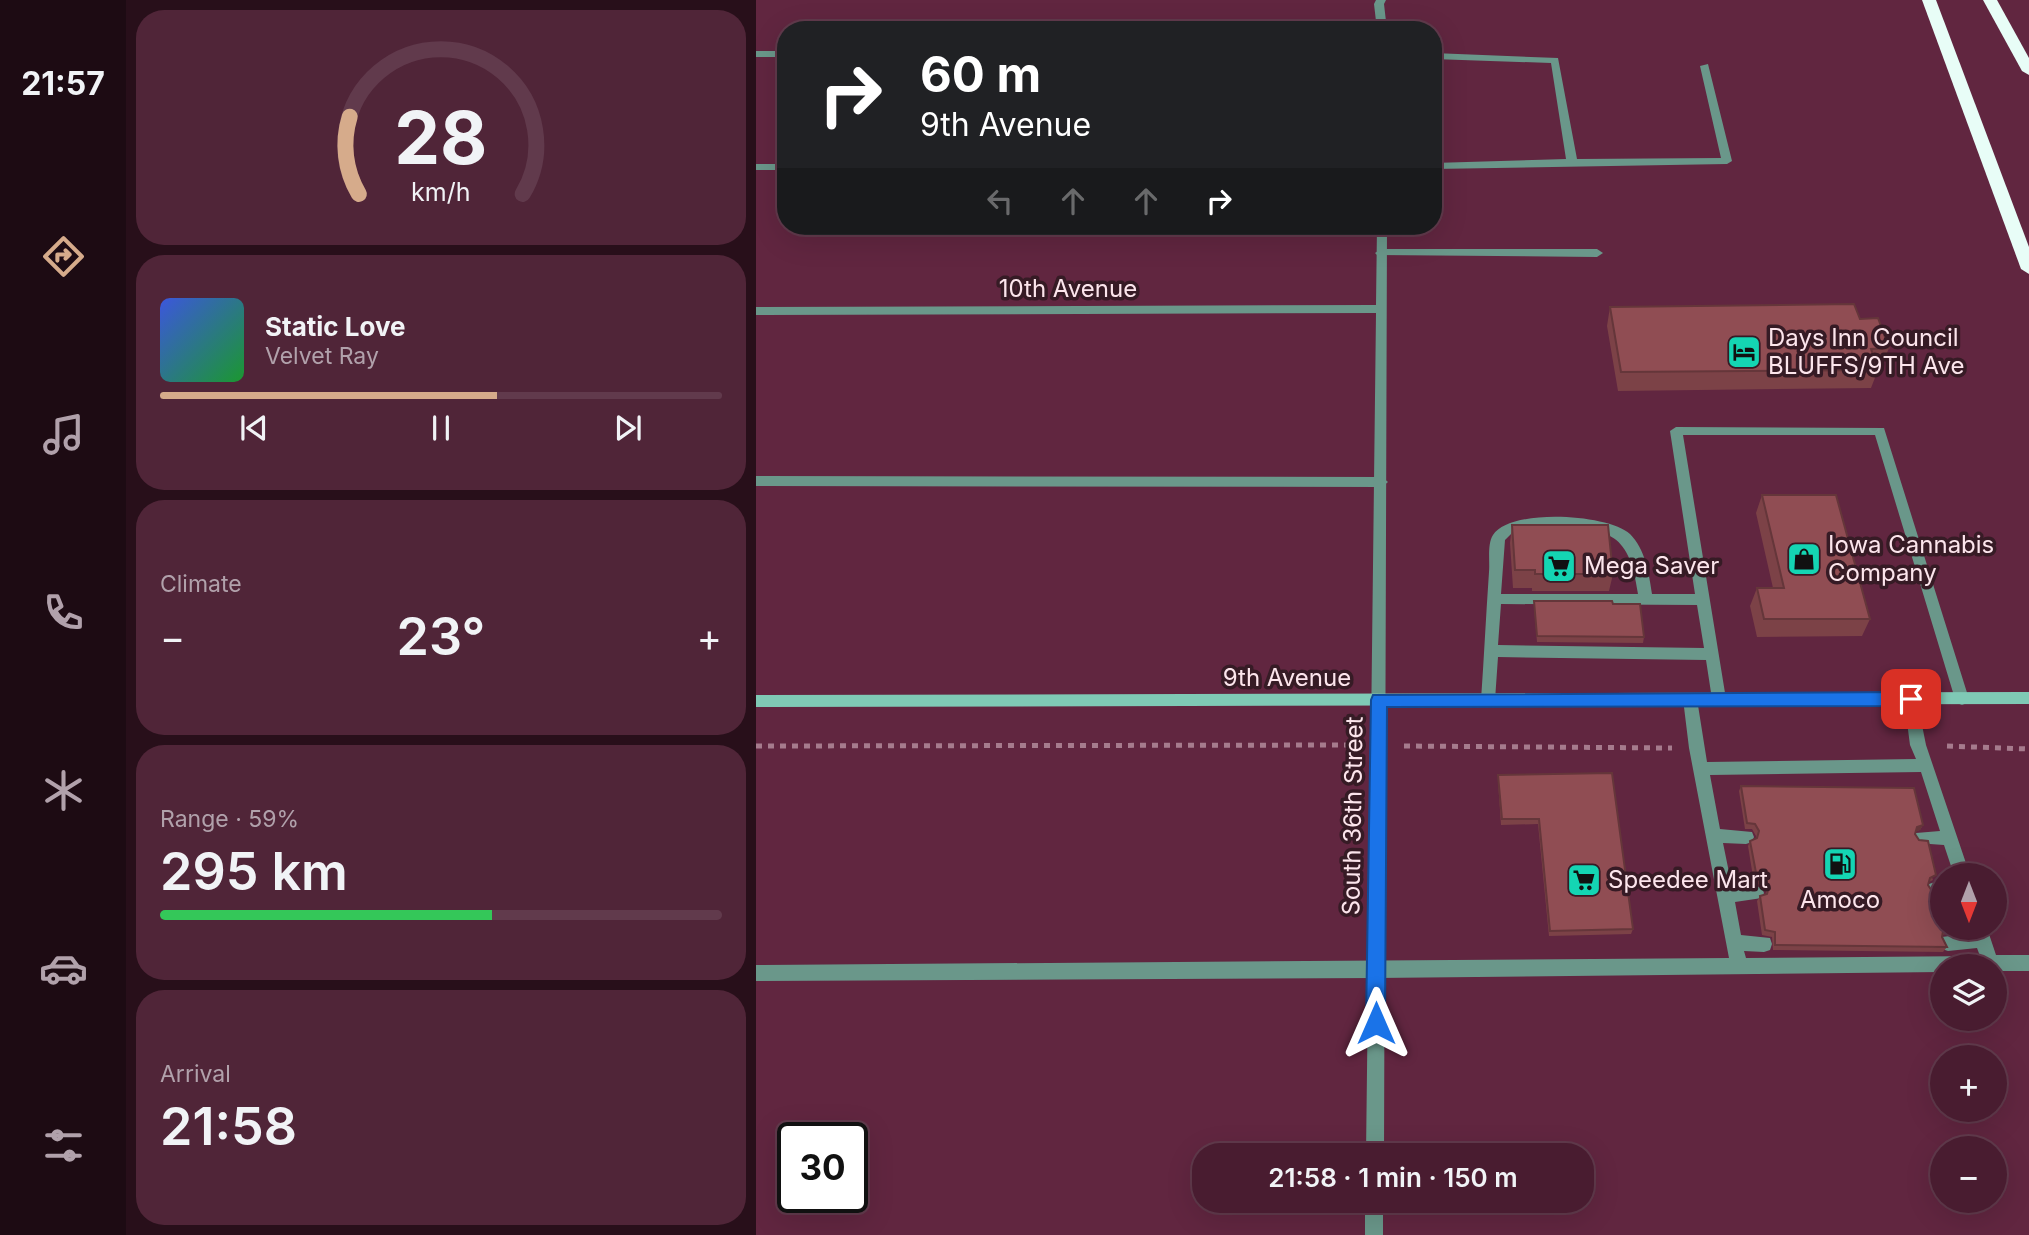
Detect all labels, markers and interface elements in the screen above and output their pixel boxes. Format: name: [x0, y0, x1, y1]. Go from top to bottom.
text: 60 m: [920, 45, 1041, 104]
icon: right: [805, 49, 896, 140]
text: 21:57: [21, 64, 105, 103]
text: 28: [394, 93, 488, 182]
text: 9th Avenue: [920, 105, 1091, 144]
text: km/h: [411, 176, 471, 206]
icon: left: [981, 182, 1019, 220]
icon: ahead: [1054, 182, 1092, 220]
icon: ahead: [1127, 182, 1165, 220]
icon: right: [1200, 182, 1238, 220]
icon: directions: [39, 232, 88, 281]
street label: 10th Avenue: [999, 274, 1137, 303]
text: Static Love: [265, 311, 406, 342]
place label: Days Inn Council BLUFFS/9TH Ave: [1768, 323, 1964, 380]
hotel icon: Days Inn Council BLUFFS/9TH Ave: [1725, 333, 1763, 371]
text: Velvet Ray: [265, 342, 379, 370]
icon: previous: [235, 409, 273, 447]
icon: pause: [422, 409, 460, 447]
icon: next: [609, 409, 647, 447]
icon: music: [39, 410, 88, 459]
place label: Iowa Cannabis Company: [1828, 530, 1994, 587]
shop icon: Iowa Cannabis Company: [1785, 540, 1823, 578]
supermarket icon: Mega Saver: [1540, 547, 1578, 585]
place label: Mega Saver: [1584, 551, 1719, 580]
text: Climate: [160, 570, 242, 598]
icon: phone: [39, 588, 88, 637]
text: 23°: [397, 605, 485, 668]
text: −: [160, 614, 185, 660]
text: +: [697, 614, 722, 660]
street label: 9th Avenue: [1223, 663, 1351, 692]
pin: [1881, 669, 1941, 729]
icon: arrive: [1892, 680, 1930, 718]
street label: South 36th Street: [1336, 716, 1369, 916]
icon: climate: [39, 766, 88, 815]
text: Range · 59%: [160, 805, 299, 833]
text: 295 km: [160, 840, 348, 903]
fuel station icon: Amoco: [1821, 845, 1859, 883]
supermarket icon: Speedee Mart: [1565, 861, 1603, 899]
north arrow: [1930, 863, 2007, 940]
map controls: [1930, 863, 2007, 1213]
place label: Speedee Mart: [1608, 865, 1768, 894]
place label: Amoco: [1800, 885, 1880, 914]
icon: car: [39, 944, 88, 993]
button: layers: [1930, 954, 2007, 1031]
position arrow: [1339, 986, 1413, 1060]
button: +: [1930, 1045, 2007, 1122]
text: Arrival: [160, 1060, 231, 1088]
text: 21:58: [160, 1095, 297, 1158]
icon: filters: [39, 1121, 88, 1170]
speed limit sign: 30: [777, 1122, 868, 1213]
button: −: [1930, 1136, 2007, 1213]
text: 21:58 · 1 min · 150 m: [1268, 1162, 1518, 1193]

